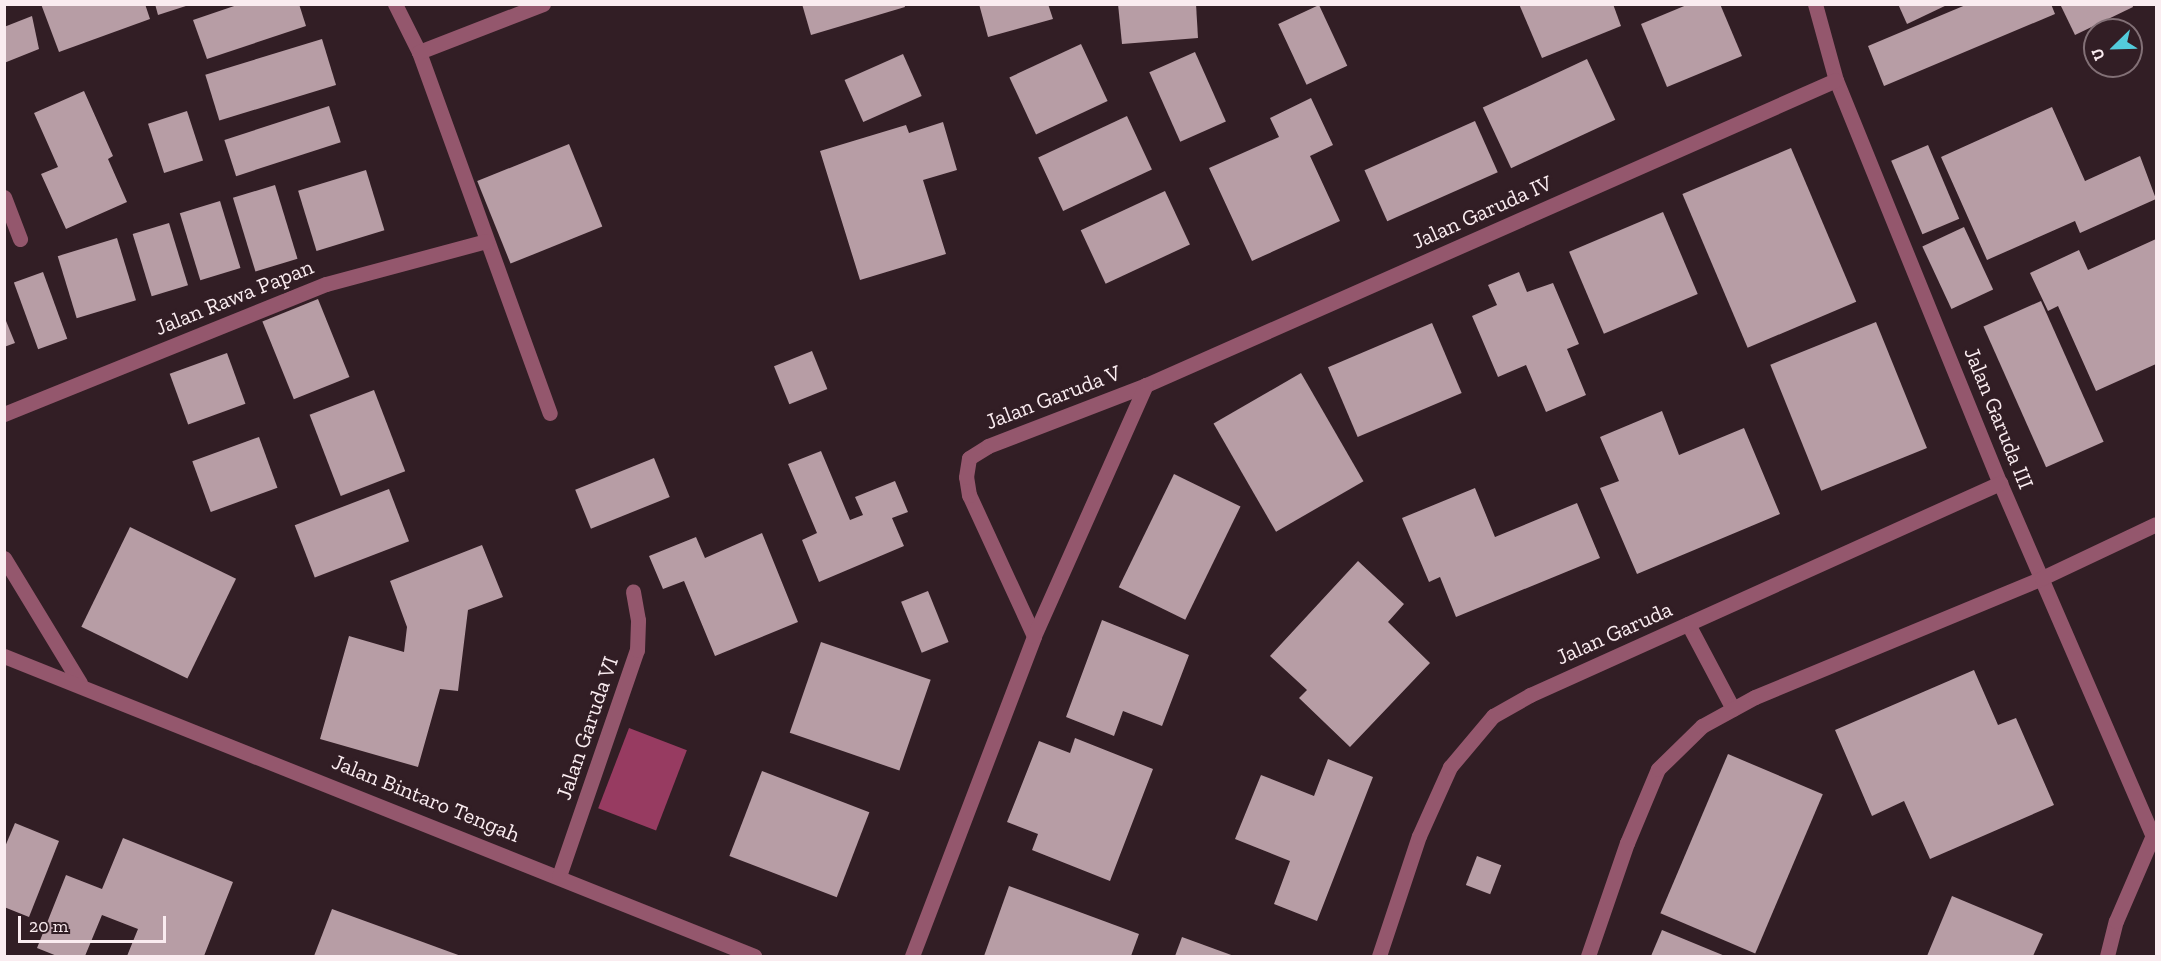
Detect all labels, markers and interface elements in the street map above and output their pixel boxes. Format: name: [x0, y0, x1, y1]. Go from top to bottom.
north arrow: [2083, 18, 2143, 78]
text: U: [2087, 45, 2109, 63]
street label: Jalan Garuda IV: [1408, 169, 1556, 255]
street label: Jalan Rawa Papan: [151, 253, 317, 341]
street label: Jalan Garuda III: [1959, 343, 2039, 493]
street label: Jalan Garuda V: [981, 359, 1125, 435]
street label: Jalan Garuda: [1552, 596, 1676, 670]
street label: Jalan Garuda VI: [550, 653, 624, 803]
street label: Jalan Bintaro Tengah: [328, 748, 524, 848]
scale bar: [21, 904, 170, 942]
text: 20 m: [29, 915, 68, 937]

